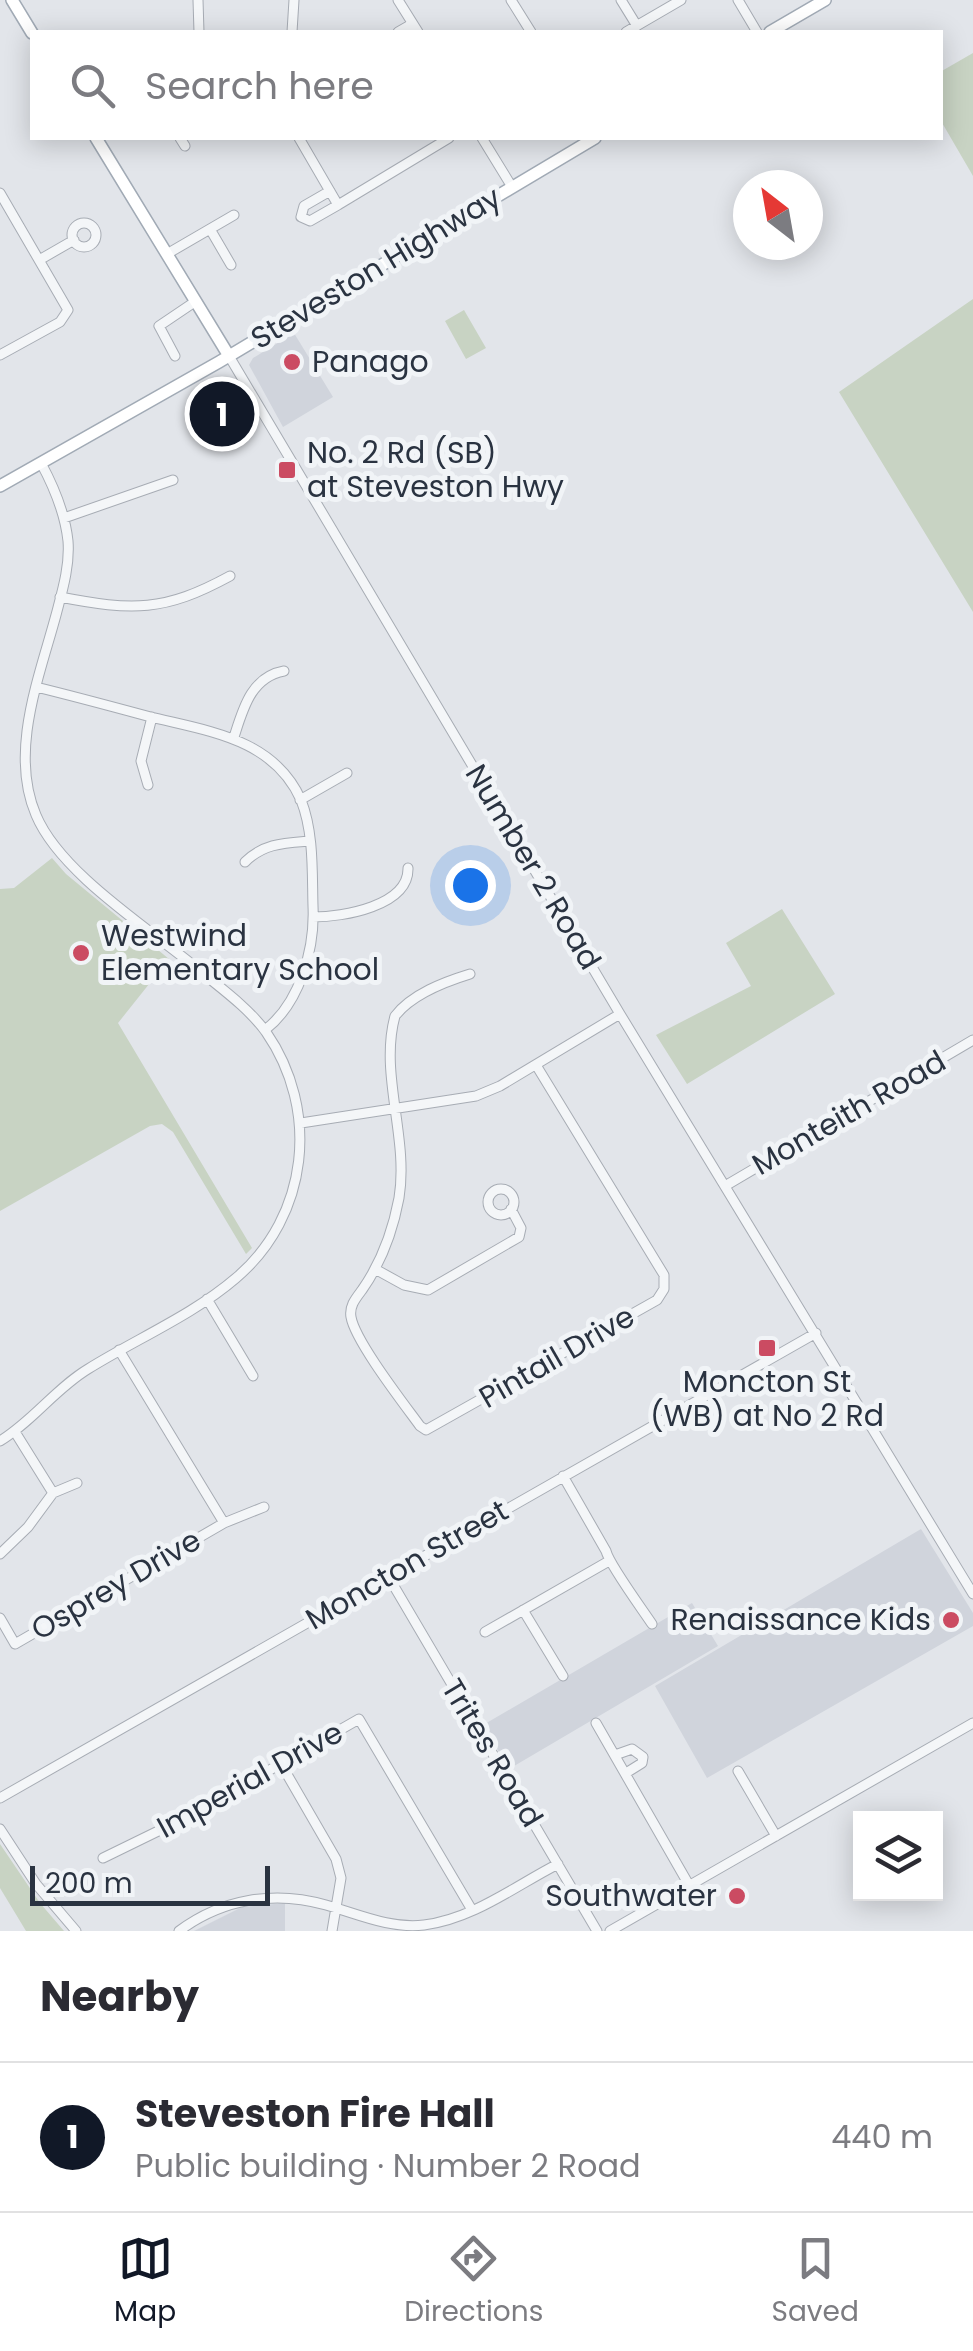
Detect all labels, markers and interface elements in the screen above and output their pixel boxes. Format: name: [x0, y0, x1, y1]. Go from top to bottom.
search box: [30, 30, 943, 140]
icon: search: [65, 58, 120, 113]
text: Search here: [145, 59, 374, 112]
north arrow: [733, 170, 823, 260]
street label: Steveston Highway: [243, 176, 509, 359]
place label: Panago: [312, 340, 429, 383]
marker: Panago: [281, 351, 303, 373]
pin: 1: [190, 376, 254, 452]
place label: No. 2 Rd (SB) at Steveston Hwy: [307, 431, 564, 508]
marker: No. 2 Rd (SB) at Steveston Hwy: [276, 459, 298, 481]
street label: Number 2 Road: [455, 756, 612, 977]
your location: [445, 860, 496, 911]
place label: Westwind Elementary School: [101, 914, 379, 991]
marker: Westwind Elementary School: [70, 942, 92, 964]
street label: Monteith Road: [744, 1040, 954, 1186]
street label: Pintail Drive: [471, 1295, 642, 1418]
marker: Moncton St (WB) at No 2 Rd: [756, 1337, 778, 1359]
place label: Moncton St (WB) at No 2 Rd: [650, 1360, 884, 1437]
street label: Moncton Street: [297, 1489, 516, 1640]
street label: Osprey Drive: [23, 1519, 209, 1651]
place label: Renaissance Kids: [670, 1598, 931, 1641]
marker: Renaissance Kids: [940, 1609, 962, 1631]
street label: Trites Road: [431, 1671, 554, 1835]
street label: Imperial Drive: [149, 1711, 351, 1848]
map controls: [853, 1811, 943, 1901]
button: layers: [853, 1811, 943, 1901]
scale bar: [30, 1861, 270, 1906]
text: 200 m: [45, 1864, 133, 1903]
place label: Southwater: [545, 1874, 717, 1917]
marker: Southwater: [726, 1885, 748, 1907]
text: Nearby: [40, 1967, 199, 2026]
text: Steveston Fire Hall: [135, 2087, 495, 2140]
text: 1: [66, 2114, 79, 2159]
text: 440 m: [831, 2114, 933, 2159]
text: Public building · Number 2 Road: [135, 2143, 641, 2188]
tab: Map: [114, 2231, 176, 2333]
tab: Directions: [404, 2231, 543, 2333]
tab: Saved: [772, 2231, 859, 2333]

